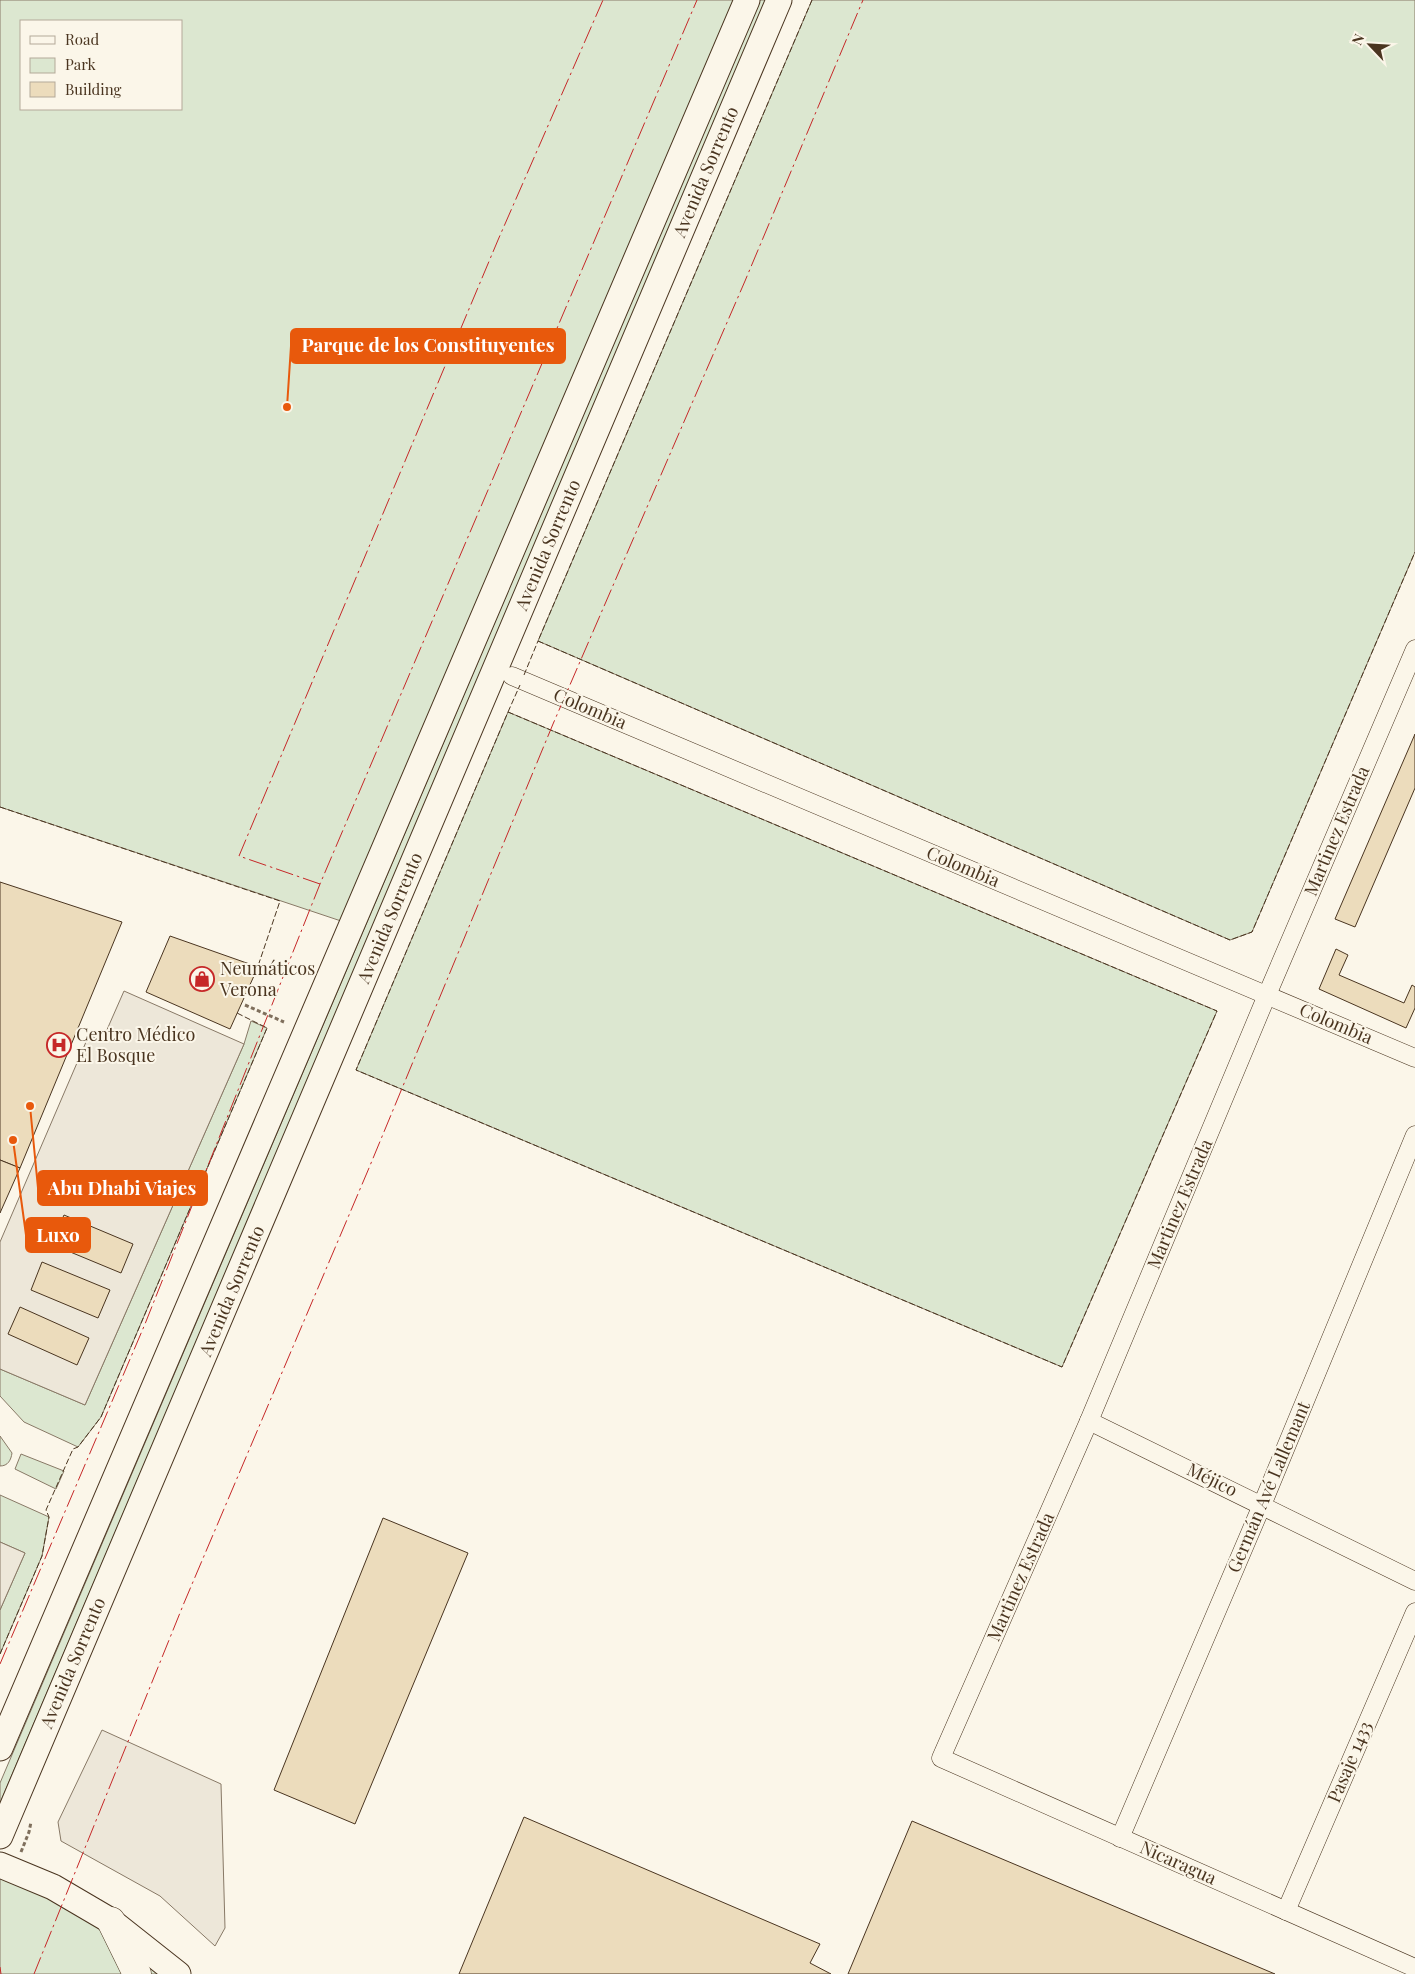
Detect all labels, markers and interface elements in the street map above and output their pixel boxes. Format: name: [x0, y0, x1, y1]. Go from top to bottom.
legend: [20, 20, 182, 110]
north arrow: [1345, 20, 1395, 70]
text: Road: [65, 29, 99, 49]
text: N: [1347, 31, 1369, 48]
text: Park: [65, 54, 97, 74]
text: Building: [65, 79, 122, 99]
street label: Avenida Sorrento: [666, 102, 744, 242]
callout: Parque de los Constituyentes: [291, 329, 565, 363]
text: Parque de los Constituyentes: [302, 331, 555, 357]
street label: Avenida Sorrento: [508, 475, 586, 615]
street label: Colombia: [550, 682, 631, 734]
street label: Martinez Estrada: [1298, 762, 1374, 899]
street label: Colombia: [923, 840, 1004, 892]
street label: Avenida Sorrento: [350, 848, 428, 988]
place label: Neumáticos Verona: [219, 956, 315, 1001]
shop icon: Neumáticos Verona: [189, 966, 215, 992]
street label: Colombia: [1296, 997, 1377, 1049]
place label: Centro Médico El Bosque: [76, 1022, 196, 1067]
hospital icon: Centro Médico El Bosque: [46, 1032, 72, 1058]
street label: Martinez Estrada: [1141, 1135, 1217, 1272]
callout: Abu Dhabi Viajes: [38, 1171, 207, 1205]
text: Abu Dhabi Viajes: [47, 1174, 196, 1200]
callout: Luxo: [26, 1218, 90, 1252]
text: Luxo: [36, 1221, 80, 1247]
street label: Avenida Sorrento: [192, 1221, 270, 1361]
street label: Germán Avé Lallemant: [1221, 1397, 1315, 1576]
street label: Méjico: [1183, 1457, 1242, 1502]
street label: Martinez Estrada: [981, 1508, 1059, 1645]
street label: Avenida Sorrento: [33, 1593, 111, 1733]
street label: Pasaje 1433: [1321, 1717, 1377, 1806]
street label: Nicaragua: [1136, 1835, 1220, 1890]

